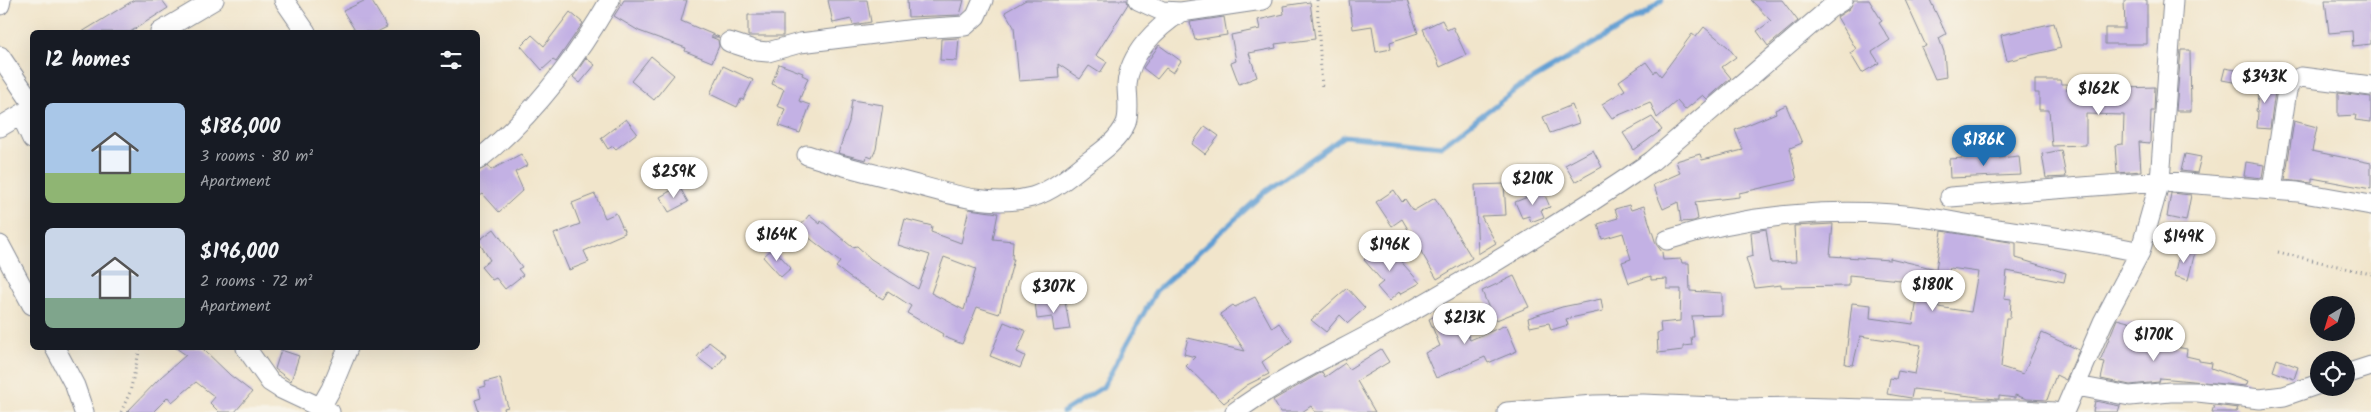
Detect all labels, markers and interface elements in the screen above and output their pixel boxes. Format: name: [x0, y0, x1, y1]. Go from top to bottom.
text: 12 homes: [45, 44, 130, 77]
icon: filters: [437, 46, 465, 74]
pin: $343K: [2230, 62, 2300, 104]
text: $343K: [2242, 65, 2288, 90]
pin: $162K: [2064, 74, 2134, 116]
text: $162K: [2078, 77, 2120, 102]
text: $186,000: [200, 111, 280, 144]
icon: home: [85, 123, 145, 183]
pin: $186K: [1949, 124, 2019, 167]
text: $186K: [1963, 128, 2005, 153]
text: 3 rooms · 80 m²: [200, 144, 313, 169]
pin: $259K: [639, 156, 709, 199]
text: $259K: [652, 160, 696, 185]
pin: $210K: [1498, 164, 1568, 206]
text: $210K: [1512, 167, 1554, 192]
text: Apartment: [200, 169, 271, 194]
pin: $164K: [742, 220, 812, 262]
pin: $149K: [2149, 222, 2219, 264]
text: $164K: [756, 223, 798, 248]
text: $149K: [2164, 225, 2204, 250]
pin: $196K: [1355, 230, 1425, 272]
text: $196K: [1370, 233, 1410, 258]
text: $196,000: [200, 236, 279, 269]
icon: home: [85, 248, 145, 308]
text: 2 rooms · 72 m²: [200, 269, 312, 294]
pin: $180K: [1898, 270, 1968, 312]
pin: $307K: [1019, 272, 1089, 314]
text: $180K: [1912, 273, 1954, 298]
text: $307K: [1032, 275, 1076, 300]
text: Apartment: [200, 294, 271, 319]
north arrow: [2310, 296, 2355, 341]
map controls: [2310, 296, 2355, 396]
pin: $213K: [1430, 302, 1500, 345]
text: $213K: [1444, 306, 1486, 331]
pin: $170K: [2119, 320, 2189, 362]
text: $170K: [2134, 323, 2174, 348]
button: locate: [2310, 351, 2355, 396]

